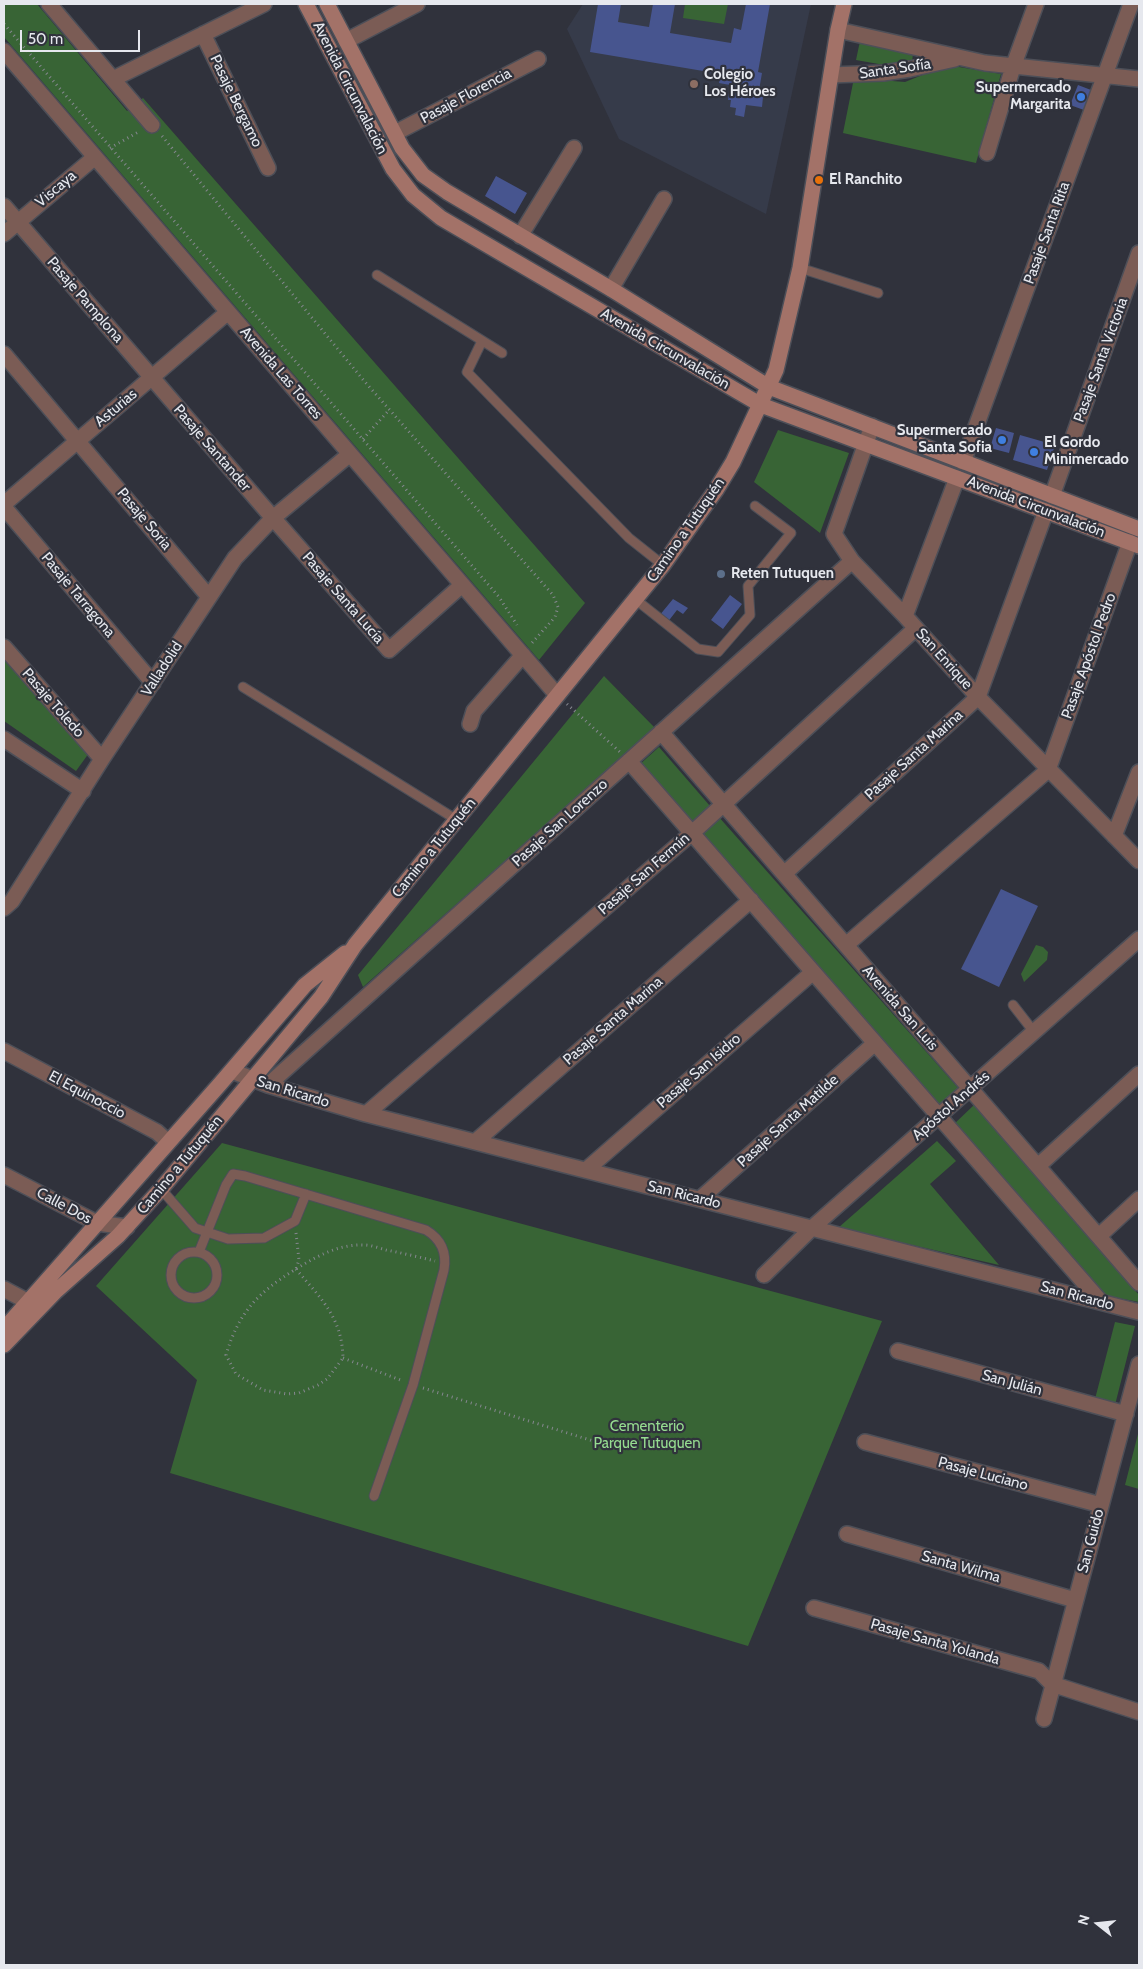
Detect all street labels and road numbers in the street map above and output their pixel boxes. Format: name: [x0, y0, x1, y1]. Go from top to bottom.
street label: Avenida Circunvalación: [309, 19, 391, 157]
street label: Pasaje Bergamo: [206, 52, 266, 150]
street label: Santa Sofía: [858, 55, 932, 83]
street label: Pasaje Florencia: [417, 64, 515, 128]
street label: Viscaya: [32, 167, 80, 211]
street label: Pasaje Santa Rita: [1020, 179, 1074, 287]
street label: Pasaje Pamplona: [43, 253, 127, 347]
street label: Pasaje Santa Victoria: [1070, 295, 1132, 425]
street label: Avenida Circunvalación: [597, 305, 733, 393]
street label: Avenida Las Torres: [236, 323, 326, 423]
street label: Asturias: [91, 385, 141, 431]
street label: Pasaje Santander: [170, 401, 254, 495]
street label: Avenida Circunvalación: [965, 472, 1107, 542]
street label: Camino a Tutuquén: [643, 474, 729, 586]
street label: Pasaje Soria: [113, 484, 175, 554]
street label: Pasaje Santa Lucía: [298, 548, 388, 648]
street label: Pasaje Tarragona: [37, 549, 119, 641]
street label: Pasaje Apóstol Pedro: [1058, 591, 1120, 721]
street label: San Enrique: [912, 625, 976, 693]
street label: Valladolid: [138, 638, 186, 700]
street label: Pasaje Toledo: [18, 665, 88, 741]
street label: Pasaje Santa Marina: [861, 706, 967, 804]
street label: Pasaje San Lorenzo: [509, 775, 611, 871]
street label: Camino a Tutuquén: [388, 795, 480, 901]
street label: Pasaje San Fermín: [595, 829, 693, 919]
street label: Avenida San Luis: [858, 962, 942, 1054]
street label: Pasaje Santa Marina: [560, 973, 666, 1069]
street label: Pasaje San Isidro: [653, 1030, 745, 1112]
street label: El Equinoccio: [46, 1067, 128, 1123]
street label: Apóstol Andrés: [909, 1068, 993, 1144]
street label: Pasaje Santa Matilde: [734, 1071, 842, 1171]
street label: San Ricardo: [255, 1072, 331, 1112]
street label: Camino a Tutuquén: [134, 1112, 226, 1218]
street label: San Ricardo: [645, 1177, 723, 1213]
street label: Calle Dos: [33, 1184, 95, 1228]
street label: San Ricardo: [1038, 1278, 1116, 1314]
street label: San Julián: [980, 1366, 1044, 1400]
street label: Pasaje Luciano: [936, 1453, 1030, 1495]
street label: San Guido: [1074, 1507, 1108, 1575]
street label: Santa Wilma: [920, 1547, 1002, 1587]
street label: Pasaje Santa Yolanda: [868, 1615, 1002, 1669]

